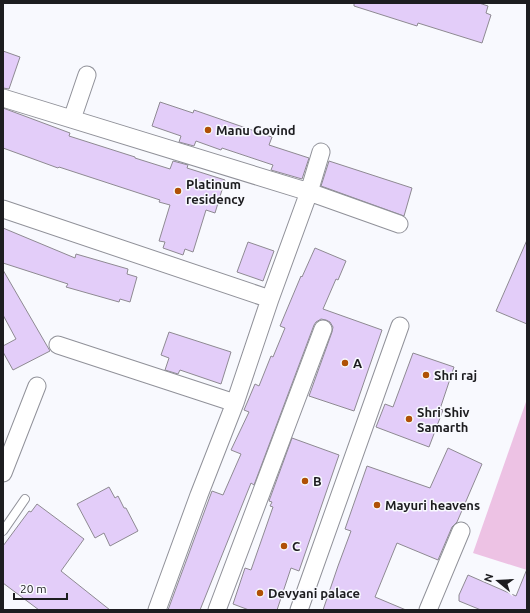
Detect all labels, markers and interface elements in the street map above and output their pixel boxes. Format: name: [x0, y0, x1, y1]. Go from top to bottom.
place label: Manu Govind: [216, 123, 296, 137]
marker: Manu Govind: [203, 125, 213, 135]
place label: Platinum residency: [186, 177, 245, 206]
marker: Platinum residency: [173, 186, 183, 196]
place label: A: [353, 356, 363, 370]
marker: A: [340, 358, 350, 368]
place label: Shri raj: [434, 368, 477, 382]
marker: Shri raj: [421, 370, 431, 380]
place label: Shri Shiv Samarth: [417, 405, 469, 434]
marker: Shri Shiv Samarth: [404, 414, 414, 424]
place label: B: [313, 474, 322, 488]
marker: B: [300, 476, 310, 486]
place label: Mayuri heavens: [385, 498, 480, 512]
marker: Mayuri heavens: [372, 500, 382, 510]
place label: C: [292, 539, 301, 553]
marker: C: [279, 541, 289, 551]
north arrow: [478, 561, 518, 601]
text: N: [482, 572, 495, 584]
scale bar: [14, 575, 67, 601]
text: 20 m: [20, 582, 47, 595]
place label: Devyani palace: [268, 586, 360, 600]
marker: Devyani palace: [255, 588, 265, 598]

